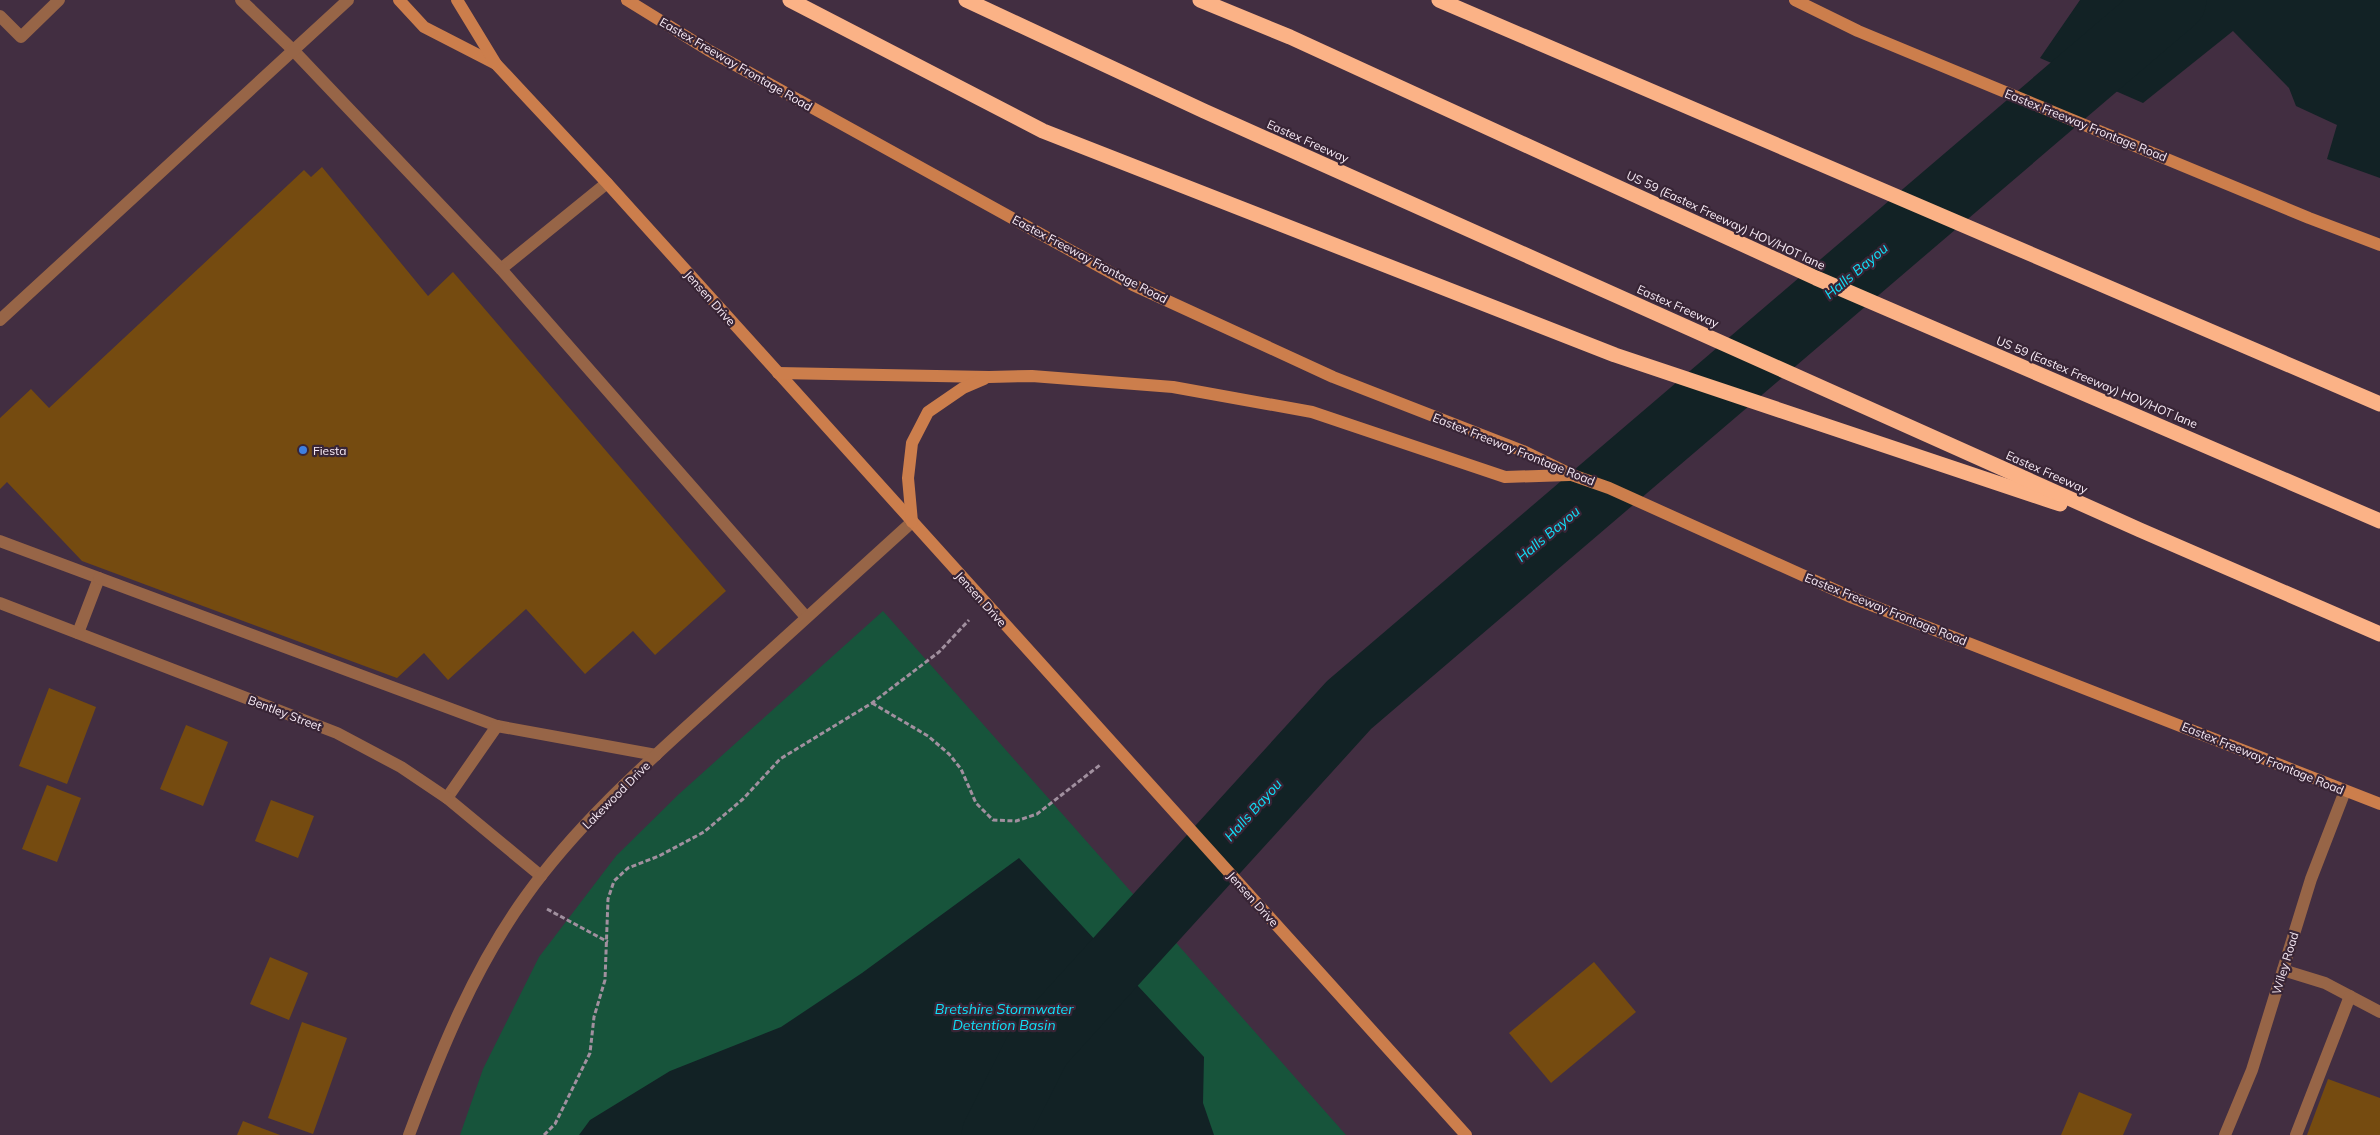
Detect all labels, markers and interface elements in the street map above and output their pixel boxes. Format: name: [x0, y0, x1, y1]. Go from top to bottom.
street label: Eastex Freeway Frontage Road: [657, 14, 815, 114]
street label: Eastex Freeway Frontage Road: [2003, 86, 2169, 164]
street label: Eastex Freeway: [1265, 116, 1352, 166]
street label: US 59 (Eastex Freeway) HOV/HOT lane: [1624, 167, 1828, 273]
street label: Eastex Freeway Frontage Road: [1010, 212, 1170, 306]
water label: Halls Bayou: [1820, 239, 1892, 303]
street label: Jensen Drive: [681, 267, 739, 329]
street label: Eastex Freeway: [1635, 281, 1722, 331]
street label: US 59 (Eastex Freeway) HOV/HOT lane: [1994, 333, 2200, 431]
street label: Eastex Freeway Frontage Road: [1431, 410, 1597, 488]
place label: Fiesta: [313, 443, 346, 458]
marker: Fiesta: [297, 444, 309, 456]
street label: Eastex Freeway: [2004, 447, 2091, 497]
water label: Halls Bayou: [1512, 502, 1584, 566]
street label: Jensen Drive: [952, 568, 1010, 630]
street label: Eastex Freeway Frontage Road: [1803, 570, 1969, 648]
street label: Bentley Street: [246, 692, 324, 734]
street label: Eastex Freeway Frontage Road: [2180, 719, 2346, 797]
street label: Lakewood Drive: [579, 758, 653, 832]
water label: Halls Bayou: [1220, 775, 1286, 845]
street label: Jensen Drive: [1224, 868, 1282, 930]
street label: Wiley Road: [2268, 930, 2302, 996]
water label: Bretshire Stormwater Detention Basin: [935, 1000, 1074, 1034]

